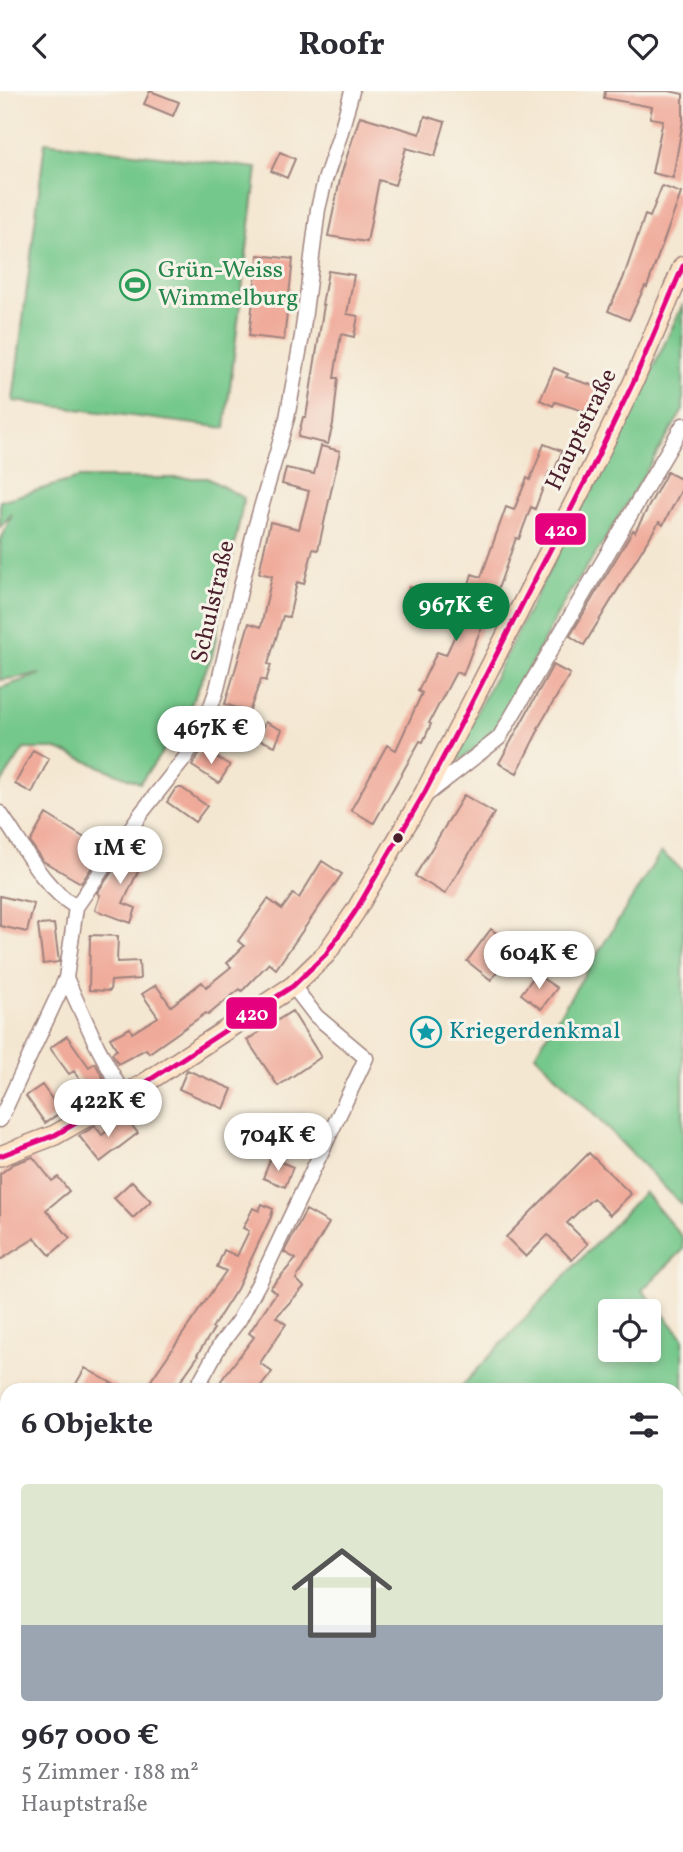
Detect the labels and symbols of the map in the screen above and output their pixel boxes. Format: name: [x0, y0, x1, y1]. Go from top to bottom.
place label: Grün-Weiss Wimmelburg: [158, 254, 299, 316]
sports icon: Grün-Weiss Wimmelburg: [118, 268, 152, 302]
street label: Hauptstraße: [538, 363, 626, 497]
line badge: 420: [534, 512, 587, 546]
text: 420: [544, 518, 578, 544]
street label: Schulstraße: [183, 537, 245, 667]
pin: 967K €: [399, 583, 513, 643]
pin: 467K €: [154, 707, 268, 766]
pin: 1M €: [79, 827, 161, 886]
unlabelled marker: [391, 831, 405, 845]
pin: 604K €: [482, 932, 596, 991]
line badge: 420: [225, 996, 278, 1030]
text: 420: [235, 1002, 269, 1028]
place icon: Kriegerdenkmal: [409, 1015, 443, 1049]
place label: Kriegerdenkmal: [449, 1015, 620, 1049]
pin: 422K €: [51, 1079, 165, 1139]
pin: 704K €: [221, 1114, 335, 1173]

